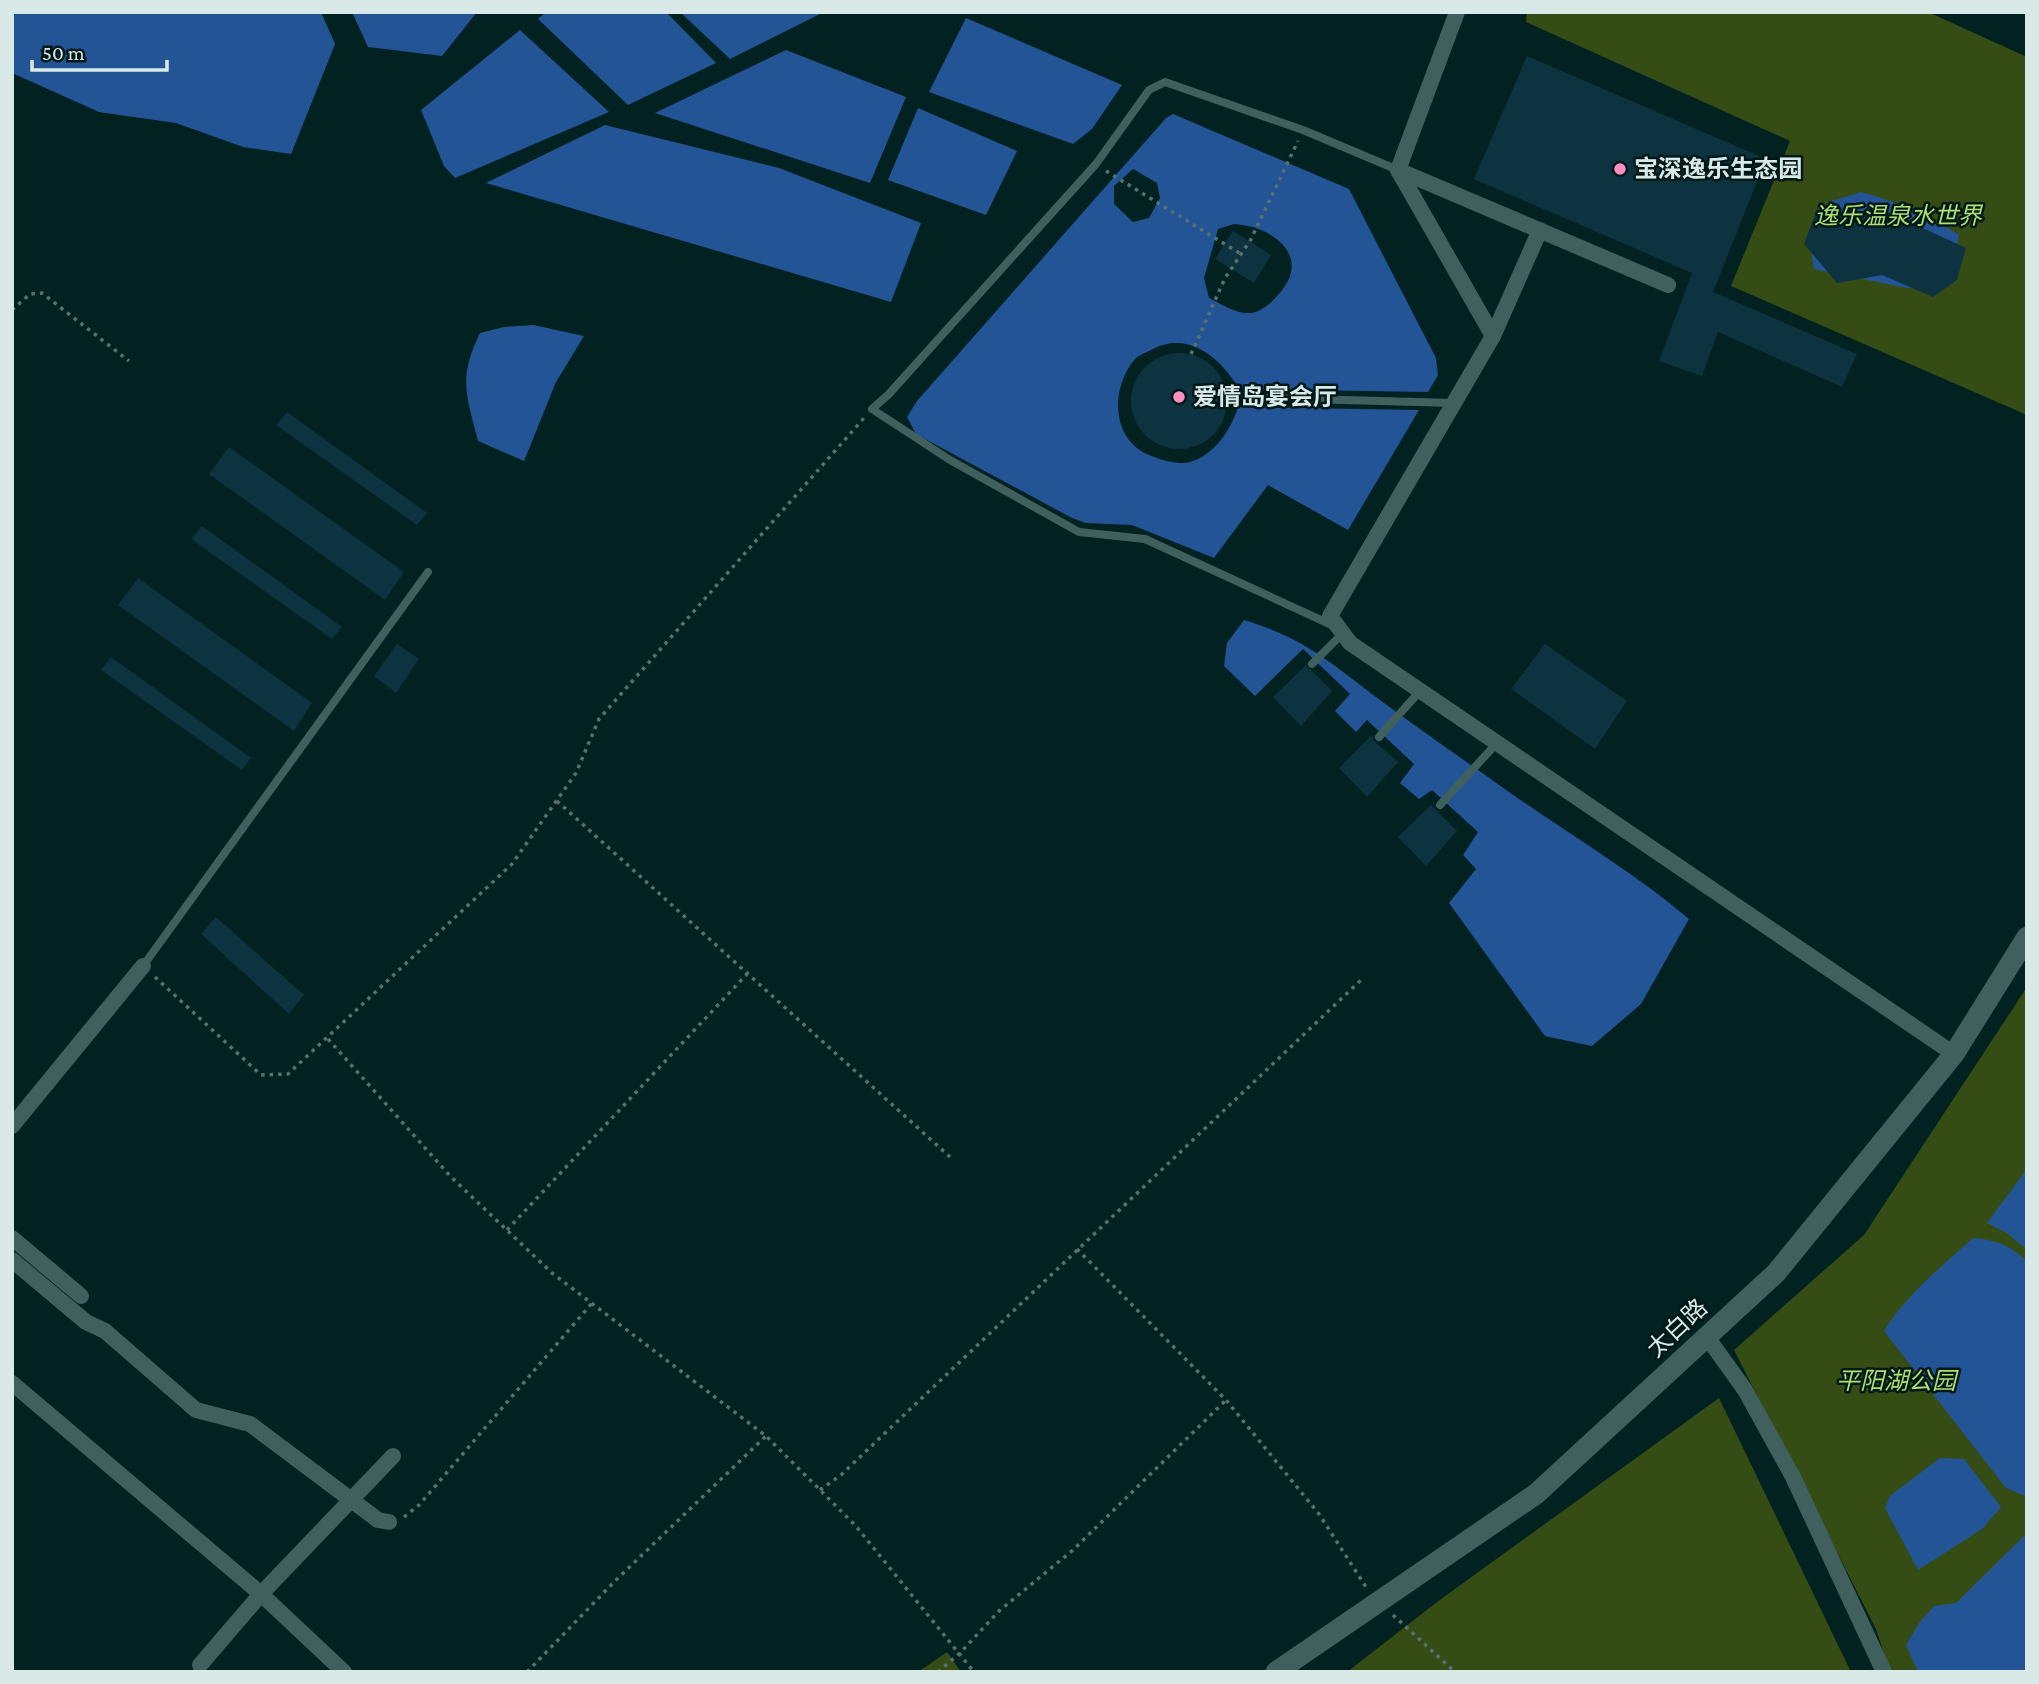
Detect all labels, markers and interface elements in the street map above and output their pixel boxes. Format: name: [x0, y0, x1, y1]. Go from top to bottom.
scale bar: [32, 28, 166, 72]
text: 50 m: [42, 41, 85, 65]
place label: 宝深逸乐生态园: [1634, 155, 1802, 182]
marker: 宝深逸乐生态园: [1612, 161, 1628, 177]
park label: 逸乐温泉水世界: [1814, 202, 1984, 229]
place label: 爱情岛宴会厅: [1193, 383, 1337, 410]
marker: 爱情岛宴会厅: [1171, 389, 1187, 405]
street label: 太白路: [1641, 1293, 1712, 1362]
park label: 平阳湖公园: [1836, 1367, 1959, 1394]

